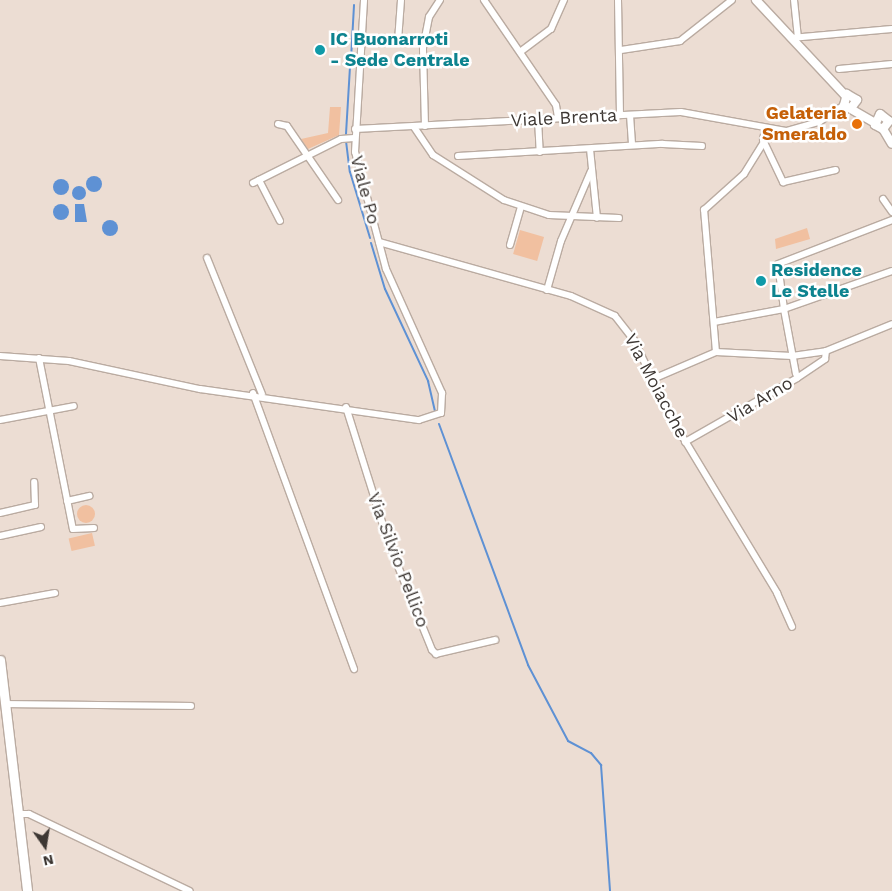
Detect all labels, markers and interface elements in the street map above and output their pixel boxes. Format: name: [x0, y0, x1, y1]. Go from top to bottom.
place label: IC Buonarroti - Sede Centrale: [330, 29, 470, 72]
marker: IC Buonarroti - Sede Centrale: [314, 44, 326, 56]
place label: Gelateria Smeraldo: [762, 103, 847, 146]
street label: Viale Brenta: [510, 104, 618, 132]
marker: Gelateria Smeraldo: [851, 118, 863, 130]
street label: Viale Po: [345, 153, 385, 227]
place label: Residence Le Stelle: [771, 260, 862, 302]
marker: Residence Le Stelle: [755, 275, 767, 287]
street label: Via Moiacche: [619, 330, 693, 442]
street label: Via Arno: [723, 372, 797, 428]
street label: Via Silvio Pellico: [362, 489, 434, 631]
north arrow: [20, 821, 70, 871]
text: N: [42, 852, 55, 870]

